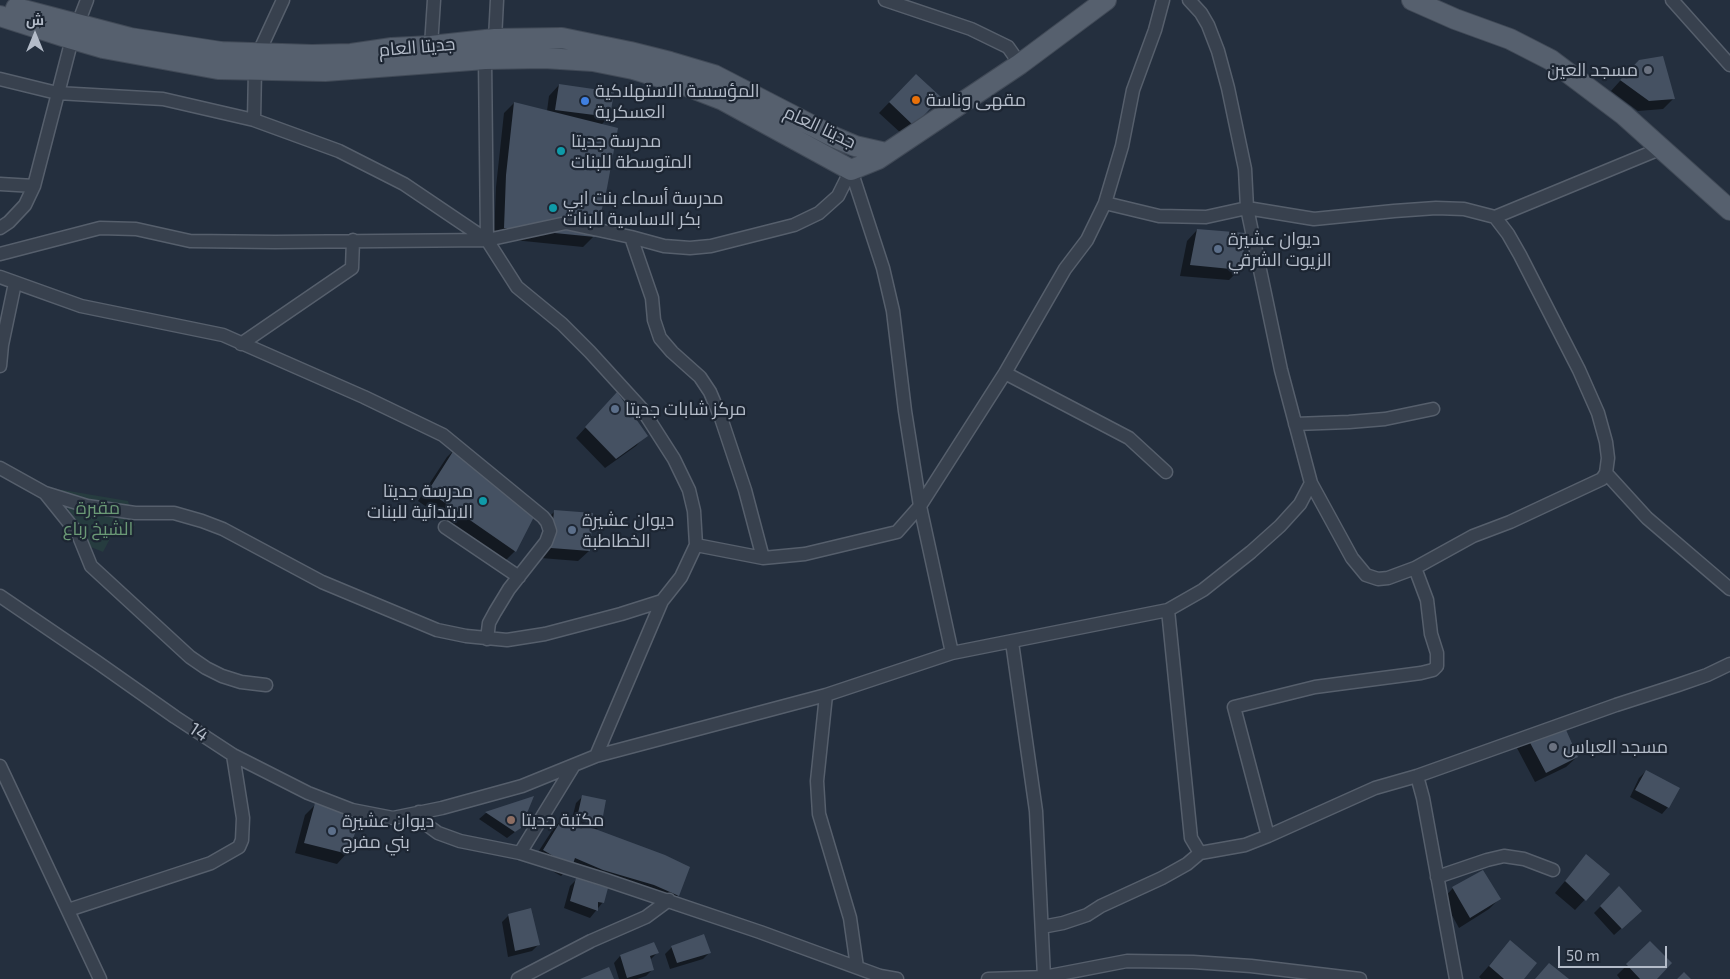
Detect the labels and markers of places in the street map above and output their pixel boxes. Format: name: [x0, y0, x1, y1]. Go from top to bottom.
place label: مسجد العين: [1547, 59, 1638, 81]
marker: مسجد العين: [1642, 64, 1654, 76]
place label: المؤسسة الاستهلاكية العسكرية: [595, 80, 760, 122]
place label: مقهى وناسة: [926, 89, 1026, 111]
marker: مقهى وناسة: [910, 94, 922, 106]
marker: المؤسسة الاستهلاكية العسكرية: [579, 95, 591, 107]
place label: مدرسة جديتا المتوسطة للبنات: [571, 130, 692, 172]
marker: مدرسة جديتا المتوسطة للبنات: [555, 145, 567, 157]
place label: مدرسة أسماء بنت ابي بكر الاساسية للبنات: [563, 187, 724, 230]
marker: مدرسة أسماء بنت ابي بكر الاساسية للبنات: [547, 202, 559, 214]
place label: ديوان عشيرة الزيوت الشرقي: [1228, 228, 1332, 270]
marker: ديوان عشيرة الزيوت الشرقي: [1212, 243, 1224, 255]
place label: مركز شابات جديتا: [625, 398, 746, 420]
marker: مركز شابات جديتا: [609, 403, 621, 415]
place label: مدرسة جديتا الابتدائية للبنات: [367, 480, 473, 522]
marker: مدرسة جديتا الابتدائية للبنات: [477, 495, 489, 507]
place label: ديوان عشيرة الخطاطبة: [582, 509, 674, 552]
marker: ديوان عشيرة الخطاطبة: [566, 524, 578, 536]
place label: مسجد العباس: [1563, 736, 1668, 758]
marker: مسجد العباس: [1547, 741, 1559, 753]
place label: مكتبة جديتا: [521, 809, 604, 831]
place label: ديوان عشيرة بني مفرج: [342, 810, 434, 852]
marker: مكتبة جديتا: [505, 814, 517, 826]
marker: ديوان عشيرة بني مفرج: [326, 825, 338, 837]

